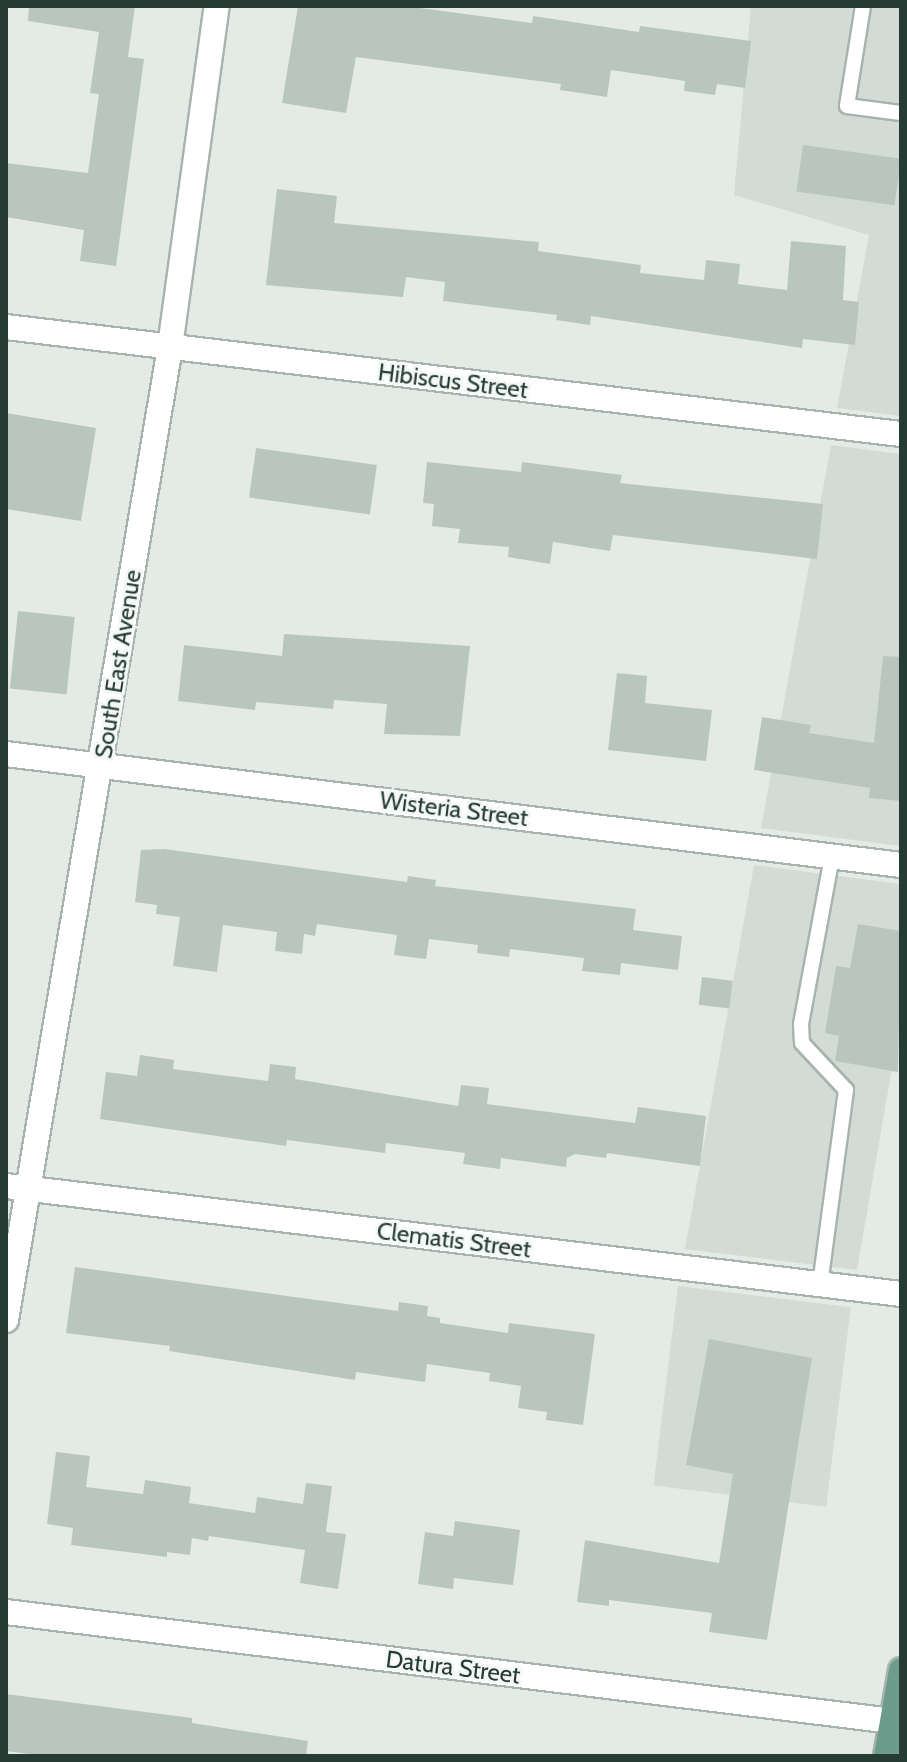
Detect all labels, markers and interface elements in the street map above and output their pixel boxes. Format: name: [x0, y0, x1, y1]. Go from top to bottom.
street label: Hibiscus Street: [376, 358, 530, 404]
street label: South East Avenue: [89, 568, 147, 760]
street label: Wisteria Street: [378, 786, 530, 832]
street label: Clematis Street: [375, 1216, 533, 1264]
street label: Datura Street: [384, 1644, 522, 1690]

